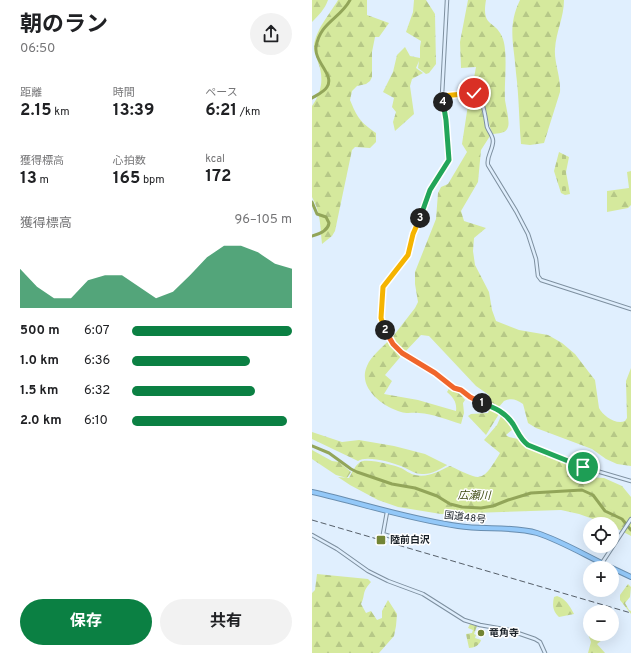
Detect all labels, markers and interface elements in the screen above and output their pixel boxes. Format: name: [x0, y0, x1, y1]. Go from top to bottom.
text: 朝のラン: [20, 12, 108, 39]
button: share: [250, 13, 292, 55]
text: 06:50: [20, 41, 55, 57]
pin: [457, 76, 491, 110]
icon: check: [463, 82, 485, 104]
text: 距離: [20, 86, 42, 100]
text: 時間: [113, 86, 135, 100]
text: ペース: [205, 86, 238, 100]
pin: 4: [433, 92, 453, 112]
text: 4: [439, 95, 447, 109]
text: 2.15: [20, 100, 52, 122]
text: 13:39: [113, 100, 154, 122]
text: 6:21: [205, 100, 237, 122]
text: km: [52, 105, 70, 119]
text: /km: [237, 105, 260, 119]
text: kcal: [205, 152, 225, 166]
text: 獲得標高: [20, 154, 64, 168]
text: 心拍数: [113, 154, 146, 168]
text: 172: [205, 166, 231, 188]
text: 13: [20, 168, 37, 190]
text: 165: [113, 168, 140, 190]
text: m: [37, 173, 49, 187]
text: bpm: [140, 173, 165, 187]
pin: 3: [410, 208, 430, 228]
text: 3: [417, 211, 423, 225]
text: 96–105 m: [235, 212, 292, 228]
text: 獲得標高: [20, 216, 72, 232]
pin: 2: [375, 320, 395, 340]
text: 500 m: [20, 323, 60, 339]
text: 6:07: [84, 323, 109, 339]
text: 2: [382, 323, 388, 337]
text: 1.0 km: [20, 353, 59, 369]
text: 6:36: [84, 353, 110, 369]
text: 1.5 km: [20, 383, 58, 399]
text: 6:32: [84, 383, 110, 399]
pin: 1: [472, 393, 492, 413]
text: 1: [480, 396, 484, 410]
text: 2.0 km: [20, 413, 62, 429]
text: 6:10: [84, 413, 108, 429]
pin: [566, 450, 600, 484]
icon: arrive: [572, 456, 594, 478]
water label: 広瀬川: [457, 489, 492, 503]
street label: 国道48号: [443, 509, 487, 527]
map controls: [583, 517, 619, 641]
button: locate: [583, 517, 619, 553]
marker: 陸前白沢: [375, 534, 387, 546]
place label: 陸前白沢: [390, 534, 430, 547]
button: +: [583, 561, 619, 597]
button: 保存: [20, 599, 152, 645]
button: 共有: [160, 599, 292, 645]
button: −: [583, 605, 619, 641]
place label: 竜角寺: [489, 627, 519, 640]
marker: 竜角寺: [476, 628, 486, 638]

